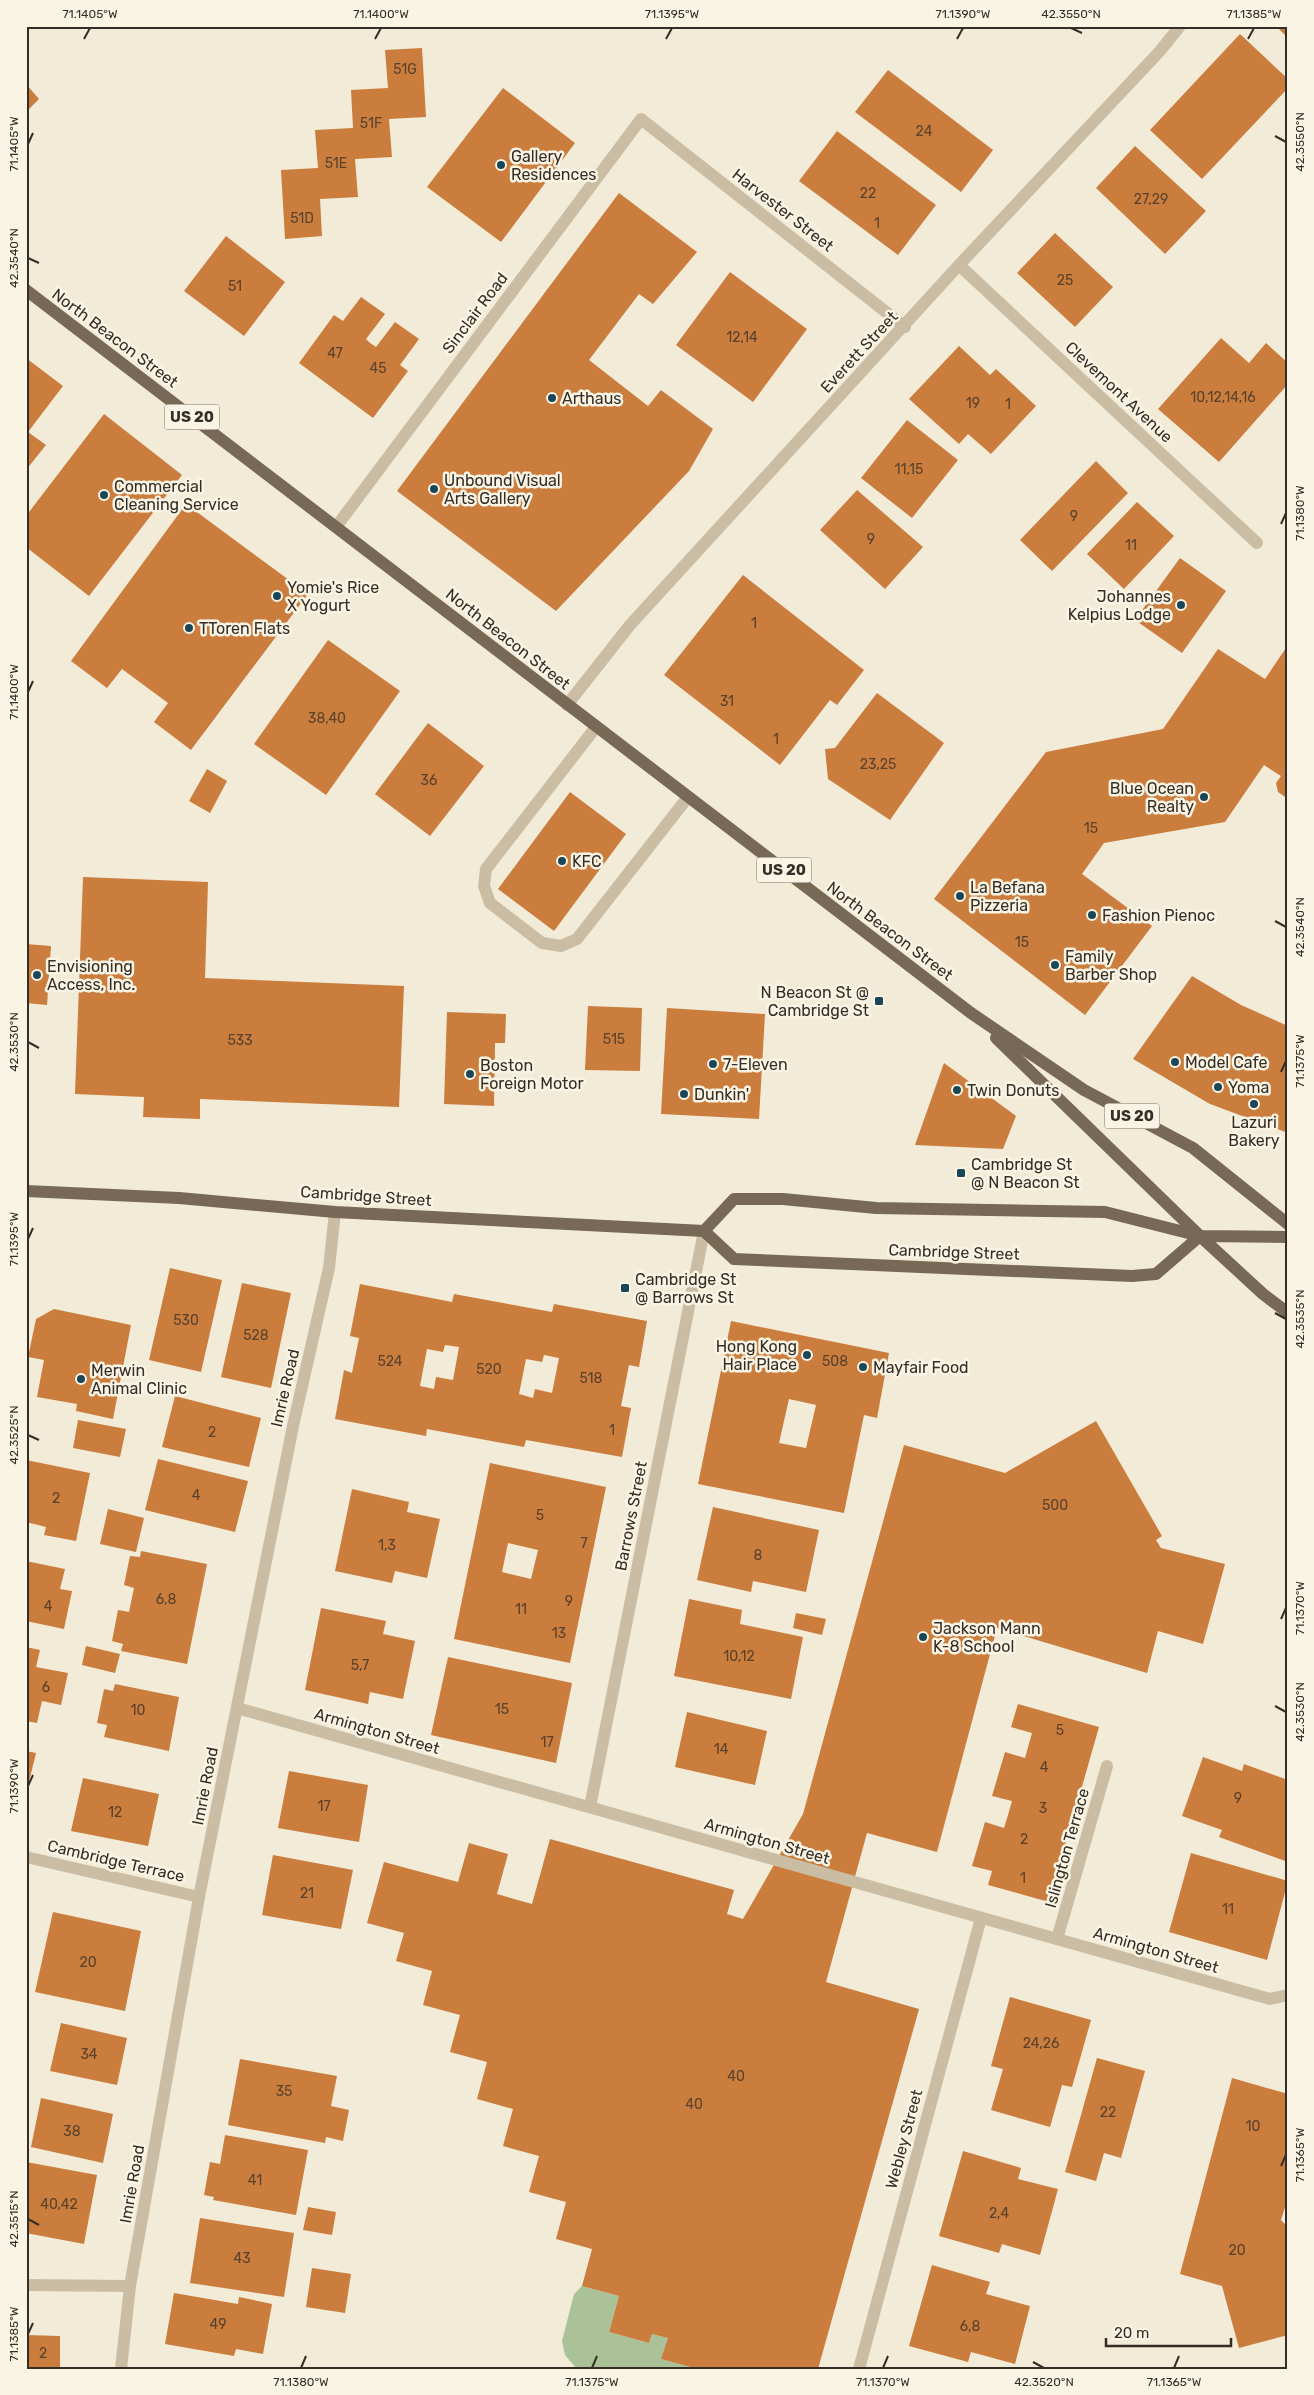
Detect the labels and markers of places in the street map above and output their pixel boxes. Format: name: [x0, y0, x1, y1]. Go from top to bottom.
place label: Gallery Residences: [511, 147, 597, 184]
marker: Gallery Residences: [495, 159, 507, 171]
place label: Arthaus: [562, 389, 621, 408]
marker: Arthaus: [546, 392, 558, 404]
place label: Unbound Visual Arts Gallery: [444, 471, 561, 508]
place label: Commercial Cleaning Service: [114, 477, 239, 514]
marker: Unbound Visual Arts Gallery: [428, 483, 440, 495]
marker: Commercial Cleaning Service: [98, 489, 110, 501]
place label: Yomie's Rice X Yogurt: [287, 578, 379, 615]
place label: Johannes Kelpius Lodge: [1068, 587, 1171, 624]
marker: Yomie's Rice X Yogurt: [271, 590, 283, 602]
marker: Johannes Kelpius Lodge: [1175, 599, 1187, 611]
place label: TToren Flats: [199, 619, 290, 638]
marker: TToren Flats: [183, 622, 195, 634]
place label: Blue Ocean Realty: [1110, 779, 1194, 816]
marker: Blue Ocean Realty: [1198, 791, 1210, 803]
place label: KFC: [572, 852, 602, 871]
marker: KFC: [556, 855, 568, 867]
place label: La Befana Pizzeria: [970, 878, 1045, 915]
marker: La Befana Pizzeria: [954, 890, 966, 902]
place label: Fashion Pienoc: [1102, 906, 1215, 925]
marker: Fashion Pienoc: [1086, 909, 1098, 921]
place label: Family Barber Shop: [1065, 947, 1157, 984]
place label: Envisioning Access, Inc.: [47, 957, 135, 994]
marker: Family Barber Shop: [1049, 959, 1061, 971]
marker: Envisioning Access, Inc.: [31, 969, 43, 981]
place label: N Beacon St @ Cambridge St: [760, 983, 869, 1020]
marker: N Beacon St @ Cambridge St: [873, 995, 885, 1007]
place label: Model Cafe: [1185, 1053, 1268, 1072]
place label: 7-Eleven: [723, 1055, 788, 1074]
place label: Boston Foreign Motor: [480, 1056, 584, 1093]
marker: Model Cafe: [1169, 1056, 1181, 1068]
marker: 7-Eleven: [707, 1058, 719, 1070]
marker: Boston Foreign Motor: [464, 1068, 476, 1080]
place label: Yoma: [1228, 1078, 1269, 1097]
place label: Twin Donuts: [967, 1081, 1059, 1100]
marker: Yoma: [1212, 1081, 1224, 1093]
marker: Twin Donuts: [951, 1084, 963, 1096]
place label: Dunkin': [694, 1085, 749, 1104]
marker: Dunkin': [678, 1088, 690, 1100]
marker: Lazuri Bakery: [1248, 1098, 1260, 1110]
place label: Lazuri Bakery: [1228, 1113, 1280, 1150]
place label: Cambridge St @ N Beacon St: [971, 1155, 1080, 1192]
marker: Cambridge St @ N Beacon St: [955, 1167, 967, 1179]
place label: Cambridge St @ Barrows St: [635, 1270, 736, 1307]
marker: Cambridge St @ Barrows St: [619, 1282, 631, 1294]
place label: Hong Kong Hair Place: [716, 1337, 797, 1374]
marker: Hong Kong Hair Place: [801, 1349, 813, 1361]
place label: Mayfair Food: [873, 1358, 969, 1377]
place label: Merwin Animal Clinic: [91, 1361, 187, 1398]
marker: Mayfair Food: [857, 1361, 869, 1373]
marker: Merwin Animal Clinic: [75, 1373, 87, 1385]
place label: Jackson Mann K-8 School: [933, 1619, 1041, 1656]
marker: Jackson Mann K-8 School: [917, 1631, 929, 1643]

